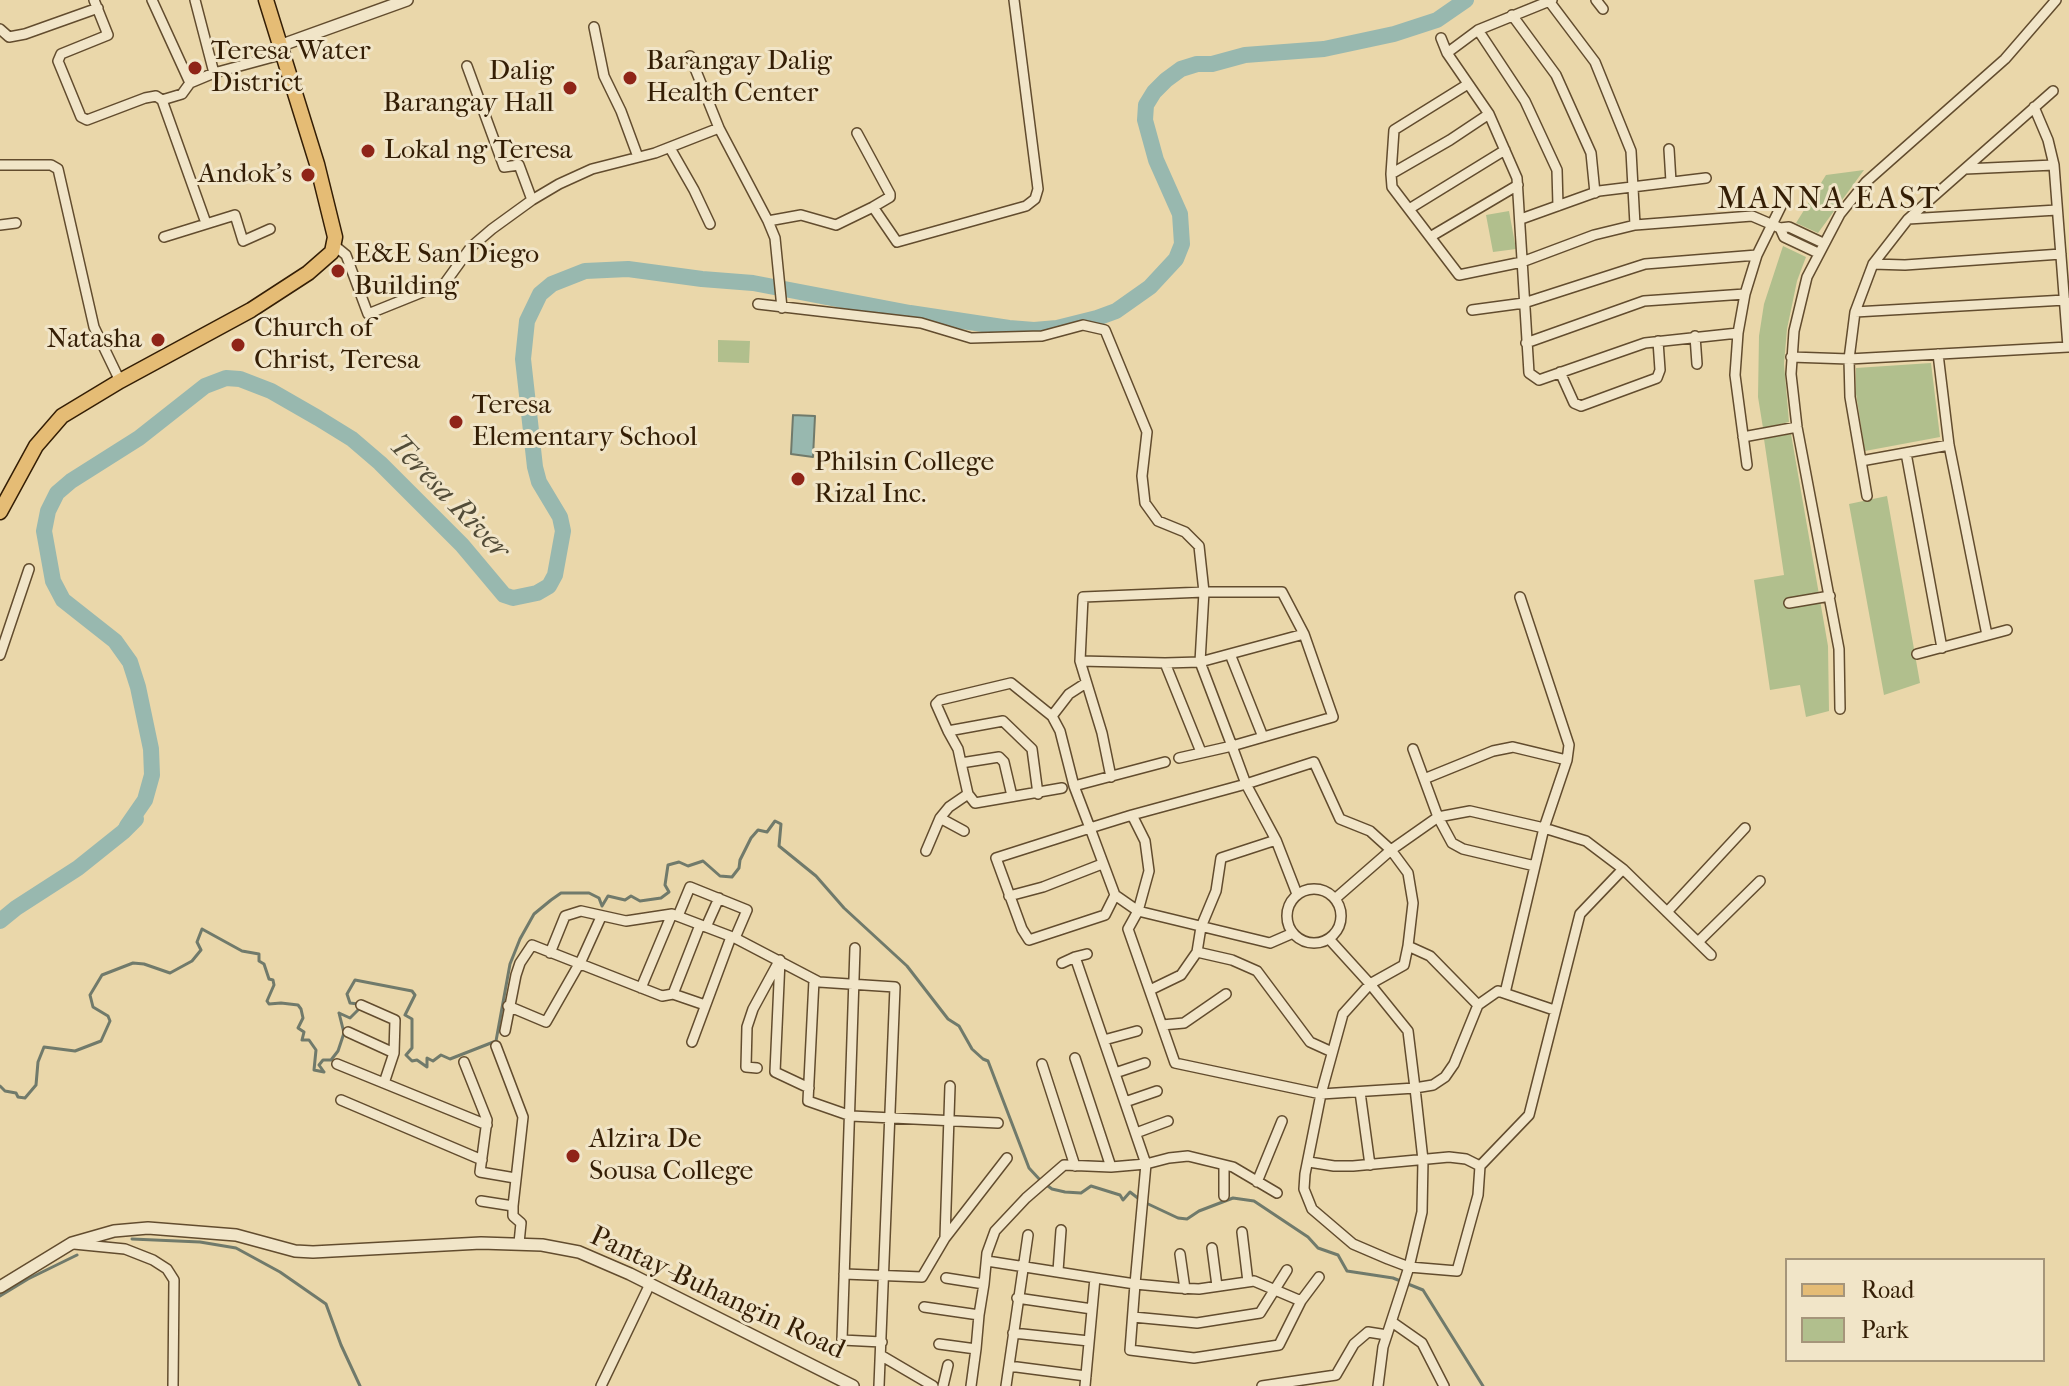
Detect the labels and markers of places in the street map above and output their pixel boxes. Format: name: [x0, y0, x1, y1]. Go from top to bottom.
place label: Teresa Water District: [211, 35, 371, 101]
place label: Barangay Dalig Health Center: [646, 45, 832, 111]
place label: Dalig Barangay Hall: [383, 55, 554, 121]
marker: Teresa Water District: [186, 59, 204, 77]
marker: Barangay Dalig Health Center: [621, 69, 639, 87]
marker: Dalig Barangay Hall: [561, 79, 579, 97]
place label: Lokal ng Teresa: [384, 134, 573, 168]
marker: Lokal ng Teresa: [359, 142, 377, 160]
place label: Andok's: [198, 158, 292, 192]
marker: Andok's: [299, 166, 317, 184]
place label: E&E San Diego Building: [354, 238, 539, 304]
marker: E&E San Diego Building: [329, 262, 347, 280]
place label: Church of Christ, Teresa: [254, 312, 420, 378]
place label: Natasha: [47, 323, 142, 357]
marker: Natasha: [149, 331, 167, 349]
marker: Church of Christ, Teresa: [229, 336, 247, 354]
place label: Teresa Elementary School: [472, 389, 698, 455]
marker: Teresa Elementary School: [447, 413, 465, 431]
place label: Philsin College Rizal Inc.: [814, 446, 994, 512]
marker: Philsin College Rizal Inc.: [789, 470, 807, 488]
place label: Alzira De Sousa College: [589, 1123, 753, 1189]
marker: Alzira De Sousa College: [564, 1147, 582, 1165]

